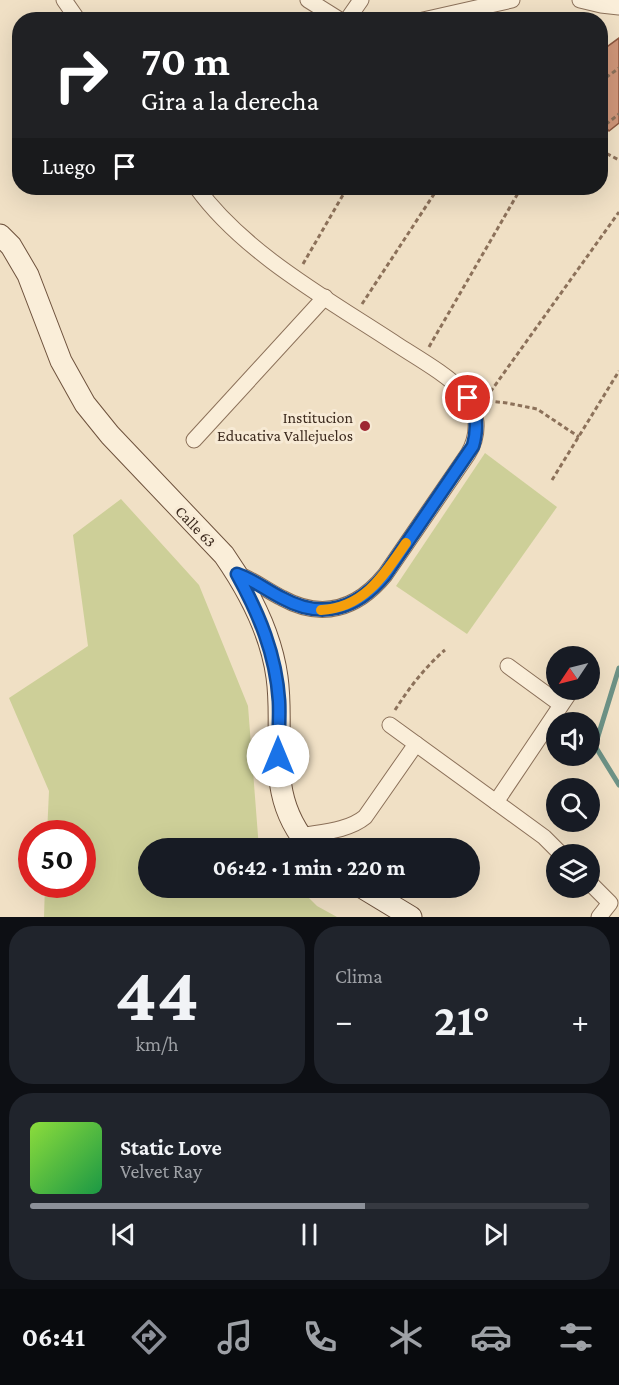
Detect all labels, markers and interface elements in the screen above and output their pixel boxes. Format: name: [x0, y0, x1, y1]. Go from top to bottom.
icon: right: [42, 36, 120, 114]
text: 70 m: [141, 37, 230, 84]
text: Gira a la derecha: [141, 86, 319, 116]
icon: arrive: [108, 150, 141, 183]
text: Luego: [42, 154, 96, 179]
pin: [442, 372, 493, 423]
icon: arrive: [451, 381, 484, 414]
place label: Institucion Educativa Vallejuelos: [217, 409, 353, 445]
marker: Institucion Educativa Vallejuelos: [358, 419, 372, 433]
street label: Calle 63: [172, 502, 219, 550]
north arrow: [546, 646, 600, 700]
map controls: [546, 646, 600, 898]
button: sound: [546, 712, 600, 766]
position arrow: [246, 724, 310, 788]
button: search: [546, 778, 600, 832]
speed limit sign: 50: [18, 820, 96, 898]
button: layers: [546, 844, 600, 898]
text: 06:42 · 1 min · 220 m: [213, 855, 405, 880]
text: 44: [115, 950, 199, 1037]
text: Clima: [335, 965, 383, 987]
text: 21°: [434, 995, 490, 1045]
text: −: [335, 1002, 352, 1039]
text: +: [572, 1002, 589, 1039]
text: km/h: [135, 1033, 179, 1055]
text: Static Love: [120, 1135, 222, 1160]
text: Velvet Ray: [120, 1160, 202, 1182]
icon: previous: [107, 1218, 140, 1251]
icon: pause: [293, 1218, 326, 1251]
icon: next: [479, 1218, 512, 1251]
icon: directions: [128, 1316, 170, 1358]
icon: music: [214, 1316, 256, 1358]
icon: phone: [299, 1316, 341, 1358]
icon: climate: [385, 1316, 427, 1358]
icon: car: [470, 1316, 512, 1358]
icon: filters: [555, 1316, 597, 1358]
text: 06:41: [22, 1322, 85, 1352]

